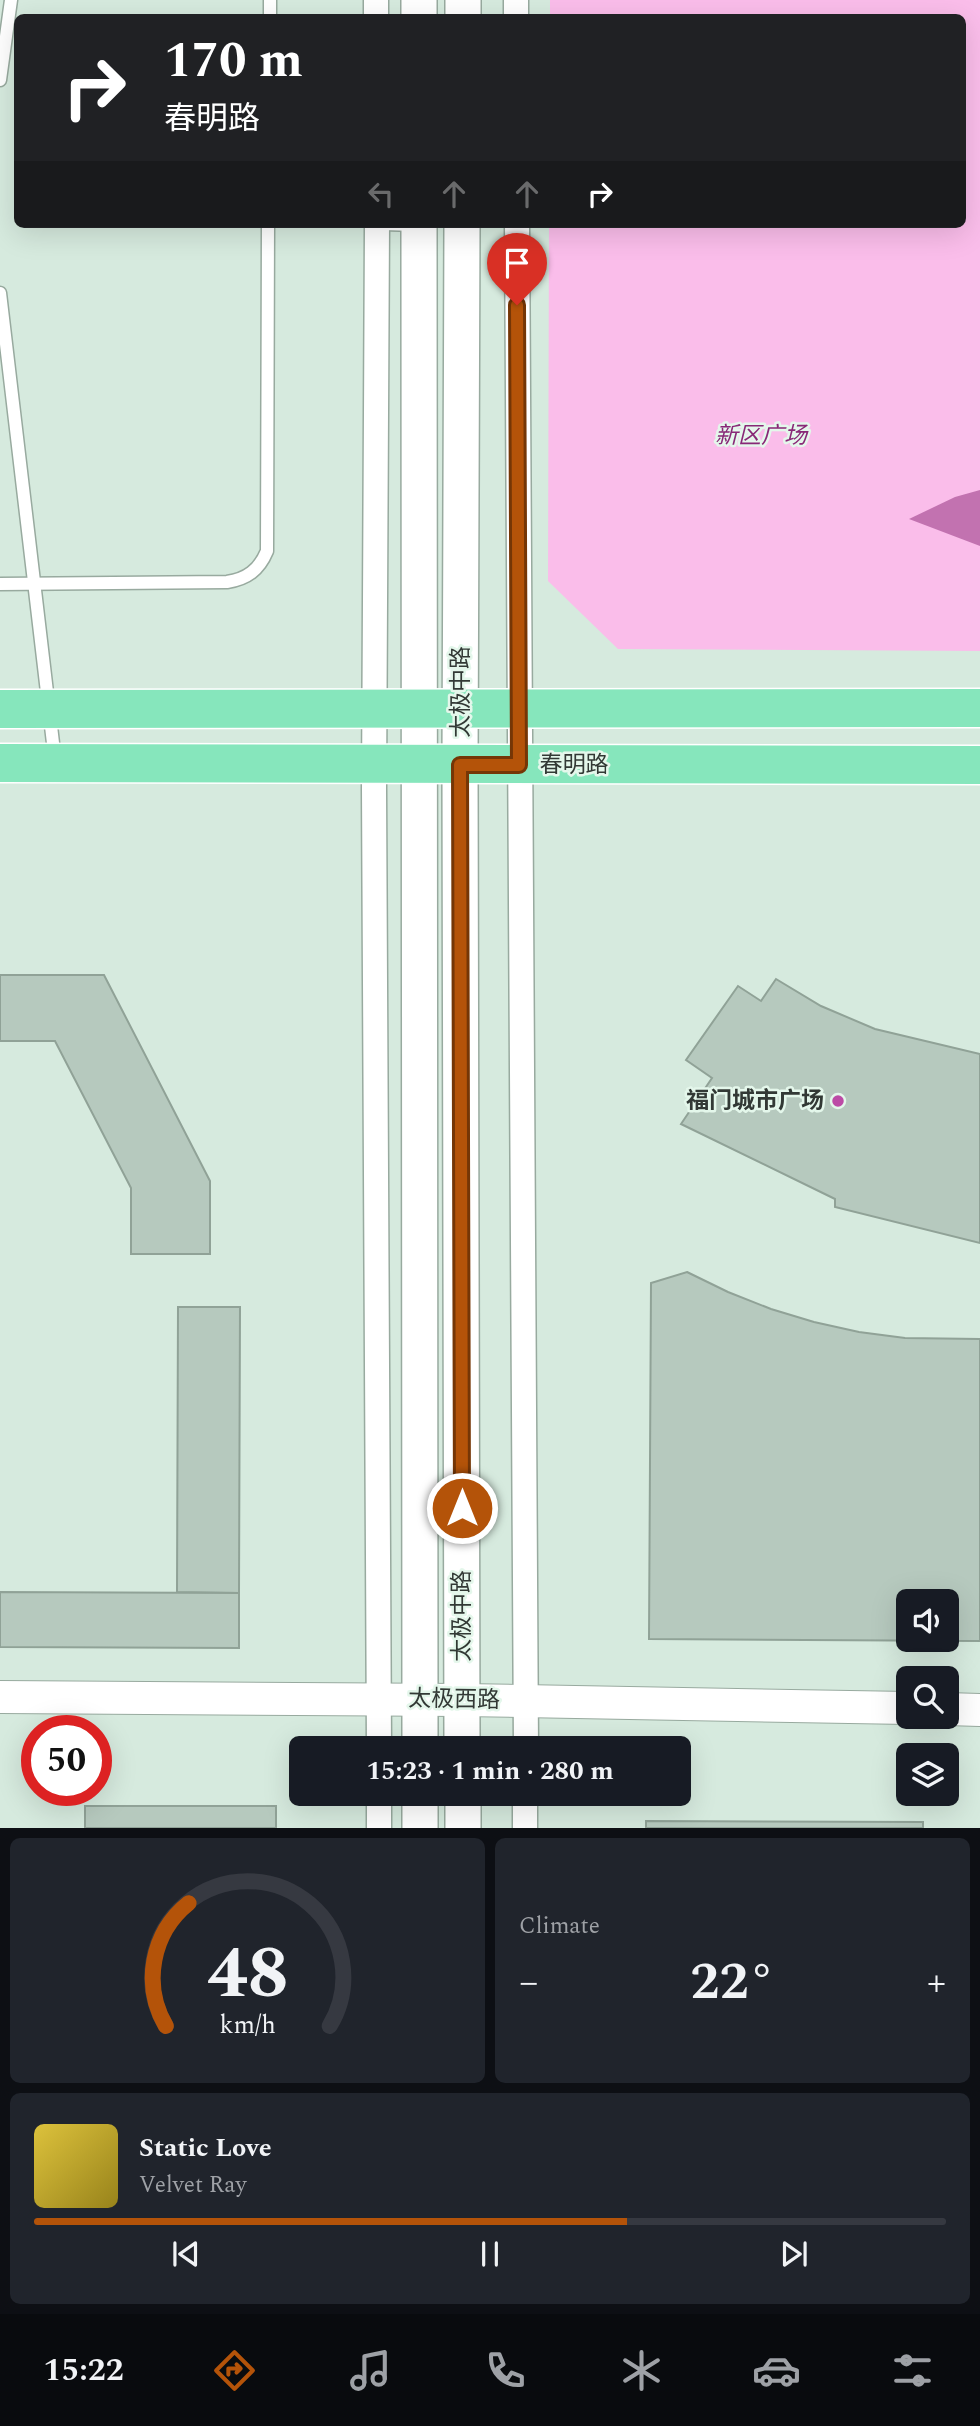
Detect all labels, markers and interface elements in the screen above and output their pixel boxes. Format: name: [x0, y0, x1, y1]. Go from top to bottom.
text: 170 m: [164, 24, 303, 99]
icon: right: [49, 42, 140, 133]
text: 春明路: [164, 95, 260, 144]
icon: left: [362, 175, 400, 213]
icon: ahead: [435, 175, 473, 213]
icon: ahead: [508, 175, 546, 213]
icon: right: [581, 175, 619, 213]
pin: [487, 233, 547, 305]
icon: arrive: [498, 244, 536, 282]
park label: 新区广场: [715, 419, 809, 454]
street label: 太极中路: [444, 646, 479, 738]
street label: 春明路: [540, 748, 609, 783]
place label: 福门城市广场: [686, 1084, 824, 1119]
marker: 福门城市广场: [830, 1093, 846, 1109]
position arrow: [425, 1471, 499, 1545]
street label: 太极中路: [445, 1570, 480, 1662]
map controls: [896, 1589, 959, 1806]
button: sound: [896, 1589, 959, 1652]
button: search: [896, 1666, 959, 1729]
street label: 太极西路: [408, 1682, 500, 1718]
speed limit sign: 50: [21, 1715, 112, 1806]
button: layers: [896, 1743, 959, 1806]
text: 15:23 · 1 min · 280 m: [366, 1751, 614, 1791]
text: Climate: [519, 1909, 600, 1944]
text: 48: [207, 1920, 288, 2031]
text: 22°: [690, 1943, 775, 2022]
text: −: [519, 1954, 538, 2012]
text: +: [927, 1954, 946, 2012]
text: km/h: [219, 2007, 276, 2045]
text: Static Love: [139, 2128, 272, 2168]
text: Velvet Ray: [139, 2168, 246, 2203]
icon: previous: [167, 2235, 205, 2273]
icon: pause: [471, 2235, 509, 2273]
icon: next: [775, 2235, 813, 2273]
text: 15:22: [43, 2346, 124, 2395]
icon: directions: [210, 2346, 259, 2395]
icon: music: [346, 2346, 395, 2395]
icon: phone: [481, 2346, 530, 2395]
icon: climate: [617, 2346, 666, 2395]
icon: car: [752, 2346, 801, 2395]
icon: filters: [888, 2346, 937, 2395]

